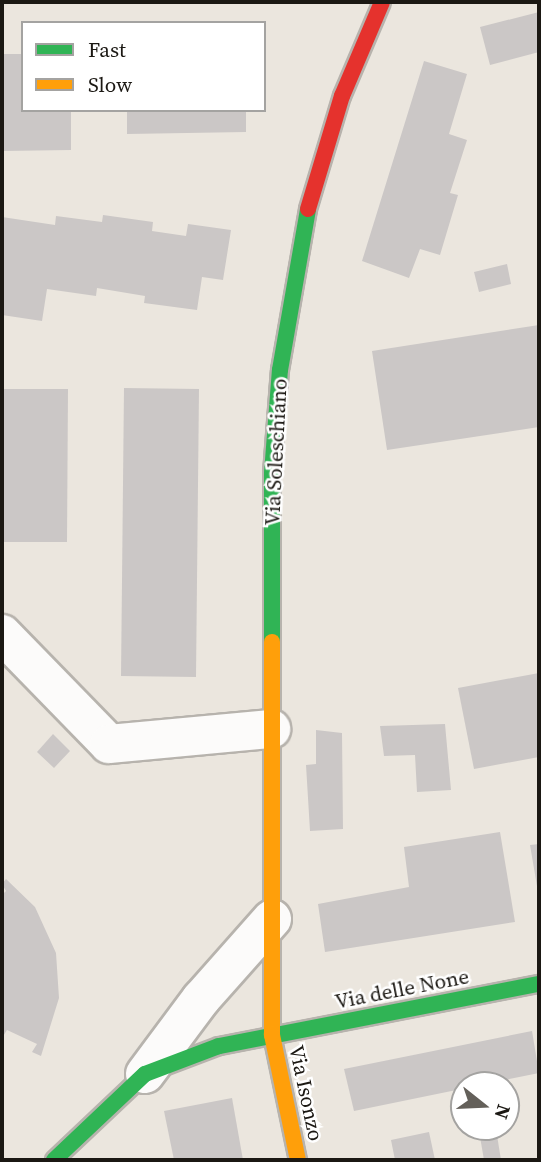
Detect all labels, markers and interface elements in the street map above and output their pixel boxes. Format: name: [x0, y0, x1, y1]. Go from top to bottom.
legend: [21, 21, 266, 112]
text: Fast: [88, 35, 126, 64]
text: Slow: [88, 70, 132, 99]
street label: Via Soleschiano: [260, 378, 292, 526]
street label: Via delle None: [333, 964, 471, 1014]
street label: Via Isonzo: [284, 1043, 328, 1143]
north arrow: [450, 1071, 520, 1141]
text: N: [489, 1101, 518, 1122]

